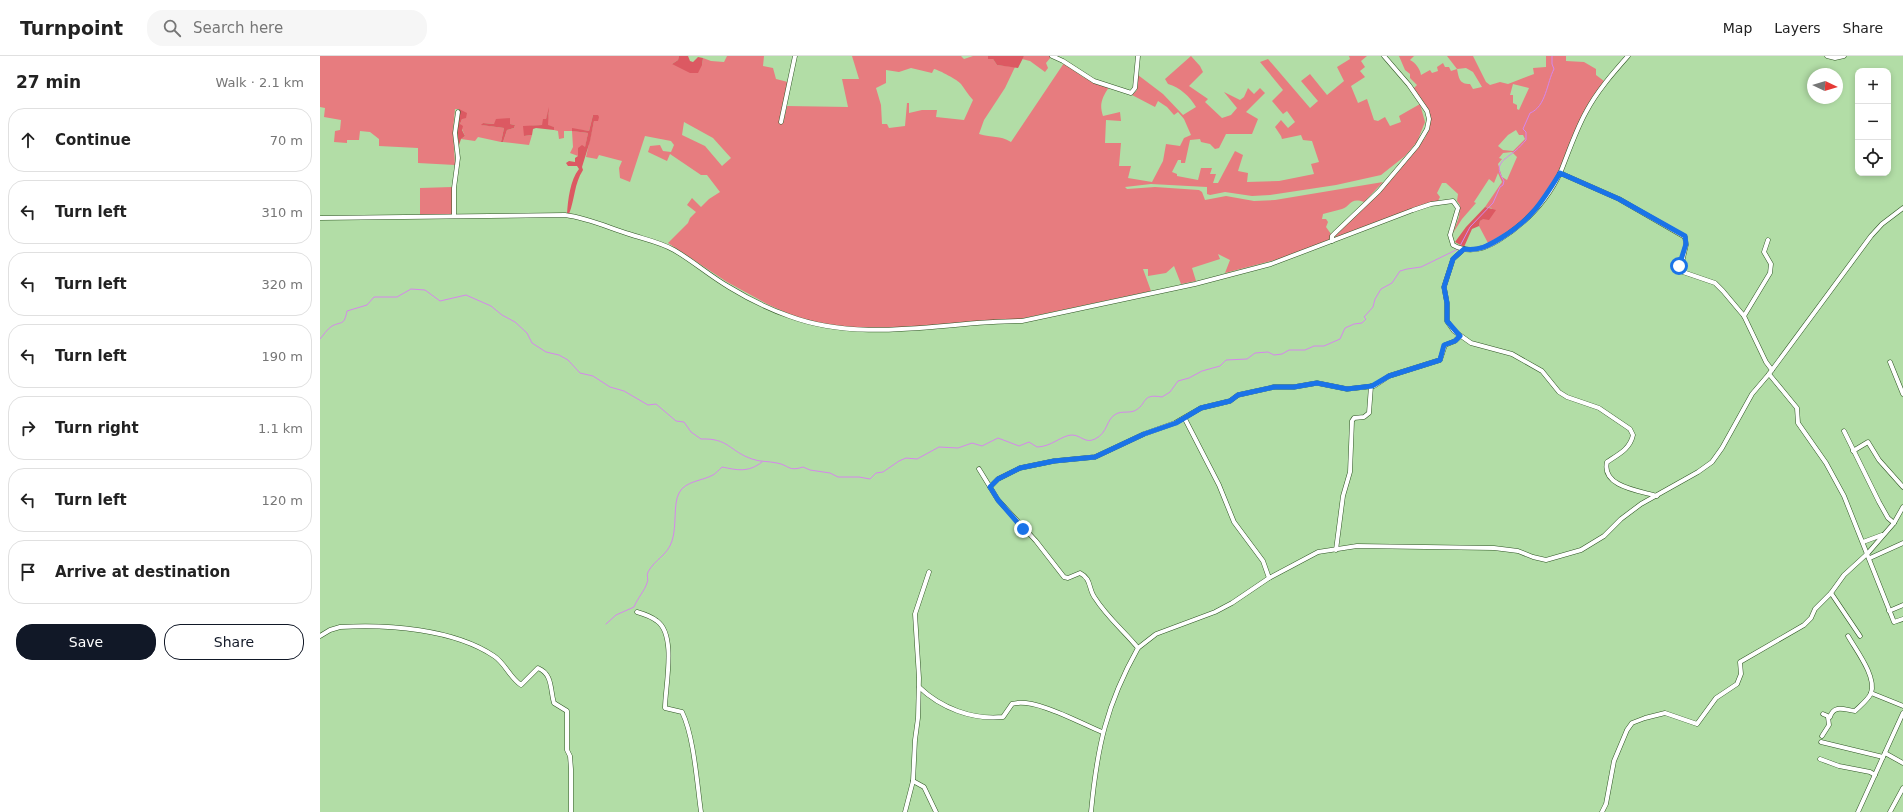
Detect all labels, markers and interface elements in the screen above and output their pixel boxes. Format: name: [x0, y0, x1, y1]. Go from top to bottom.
search box: [147, 10, 427, 46]
text: Turnpoint: [20, 17, 123, 39]
icon: search: [161, 17, 183, 39]
text: Search here: [193, 19, 283, 37]
text: Map: [1723, 20, 1752, 36]
text: Layers: [1774, 20, 1821, 36]
text: Share: [1843, 20, 1883, 36]
north arrow: [1807, 68, 1843, 104]
map controls: [1855, 68, 1891, 176]
button: +: [1855, 68, 1891, 104]
text: 27 min: [16, 72, 81, 92]
text: Walk · 2.1 km: [215, 75, 304, 90]
button: −: [1855, 104, 1891, 140]
icon: ahead: [17, 129, 39, 151]
text: Continue: [55, 131, 131, 149]
text: 70 m: [270, 133, 303, 148]
button: locate: [1855, 140, 1891, 176]
icon: left: [17, 201, 39, 223]
text: Turn left: [55, 203, 127, 221]
text: 310 m: [261, 205, 303, 220]
route start: [1670, 257, 1688, 275]
icon: left: [17, 273, 39, 295]
text: Turn left: [55, 275, 127, 293]
text: 320 m: [261, 277, 303, 292]
icon: left: [17, 345, 39, 367]
text: Turn left: [55, 347, 127, 365]
text: 190 m: [261, 349, 303, 364]
icon: right: [17, 417, 39, 439]
text: Turn right: [55, 419, 139, 437]
text: 1.1 km: [258, 421, 303, 436]
icon: left: [17, 489, 39, 511]
text: Turn left: [55, 491, 127, 509]
text: 120 m: [261, 493, 303, 508]
route end: [1014, 520, 1032, 538]
icon: arrive: [17, 561, 39, 583]
text: Arrive at destination: [55, 563, 230, 581]
button: Save: [16, 624, 156, 660]
button: Share: [164, 624, 304, 660]

